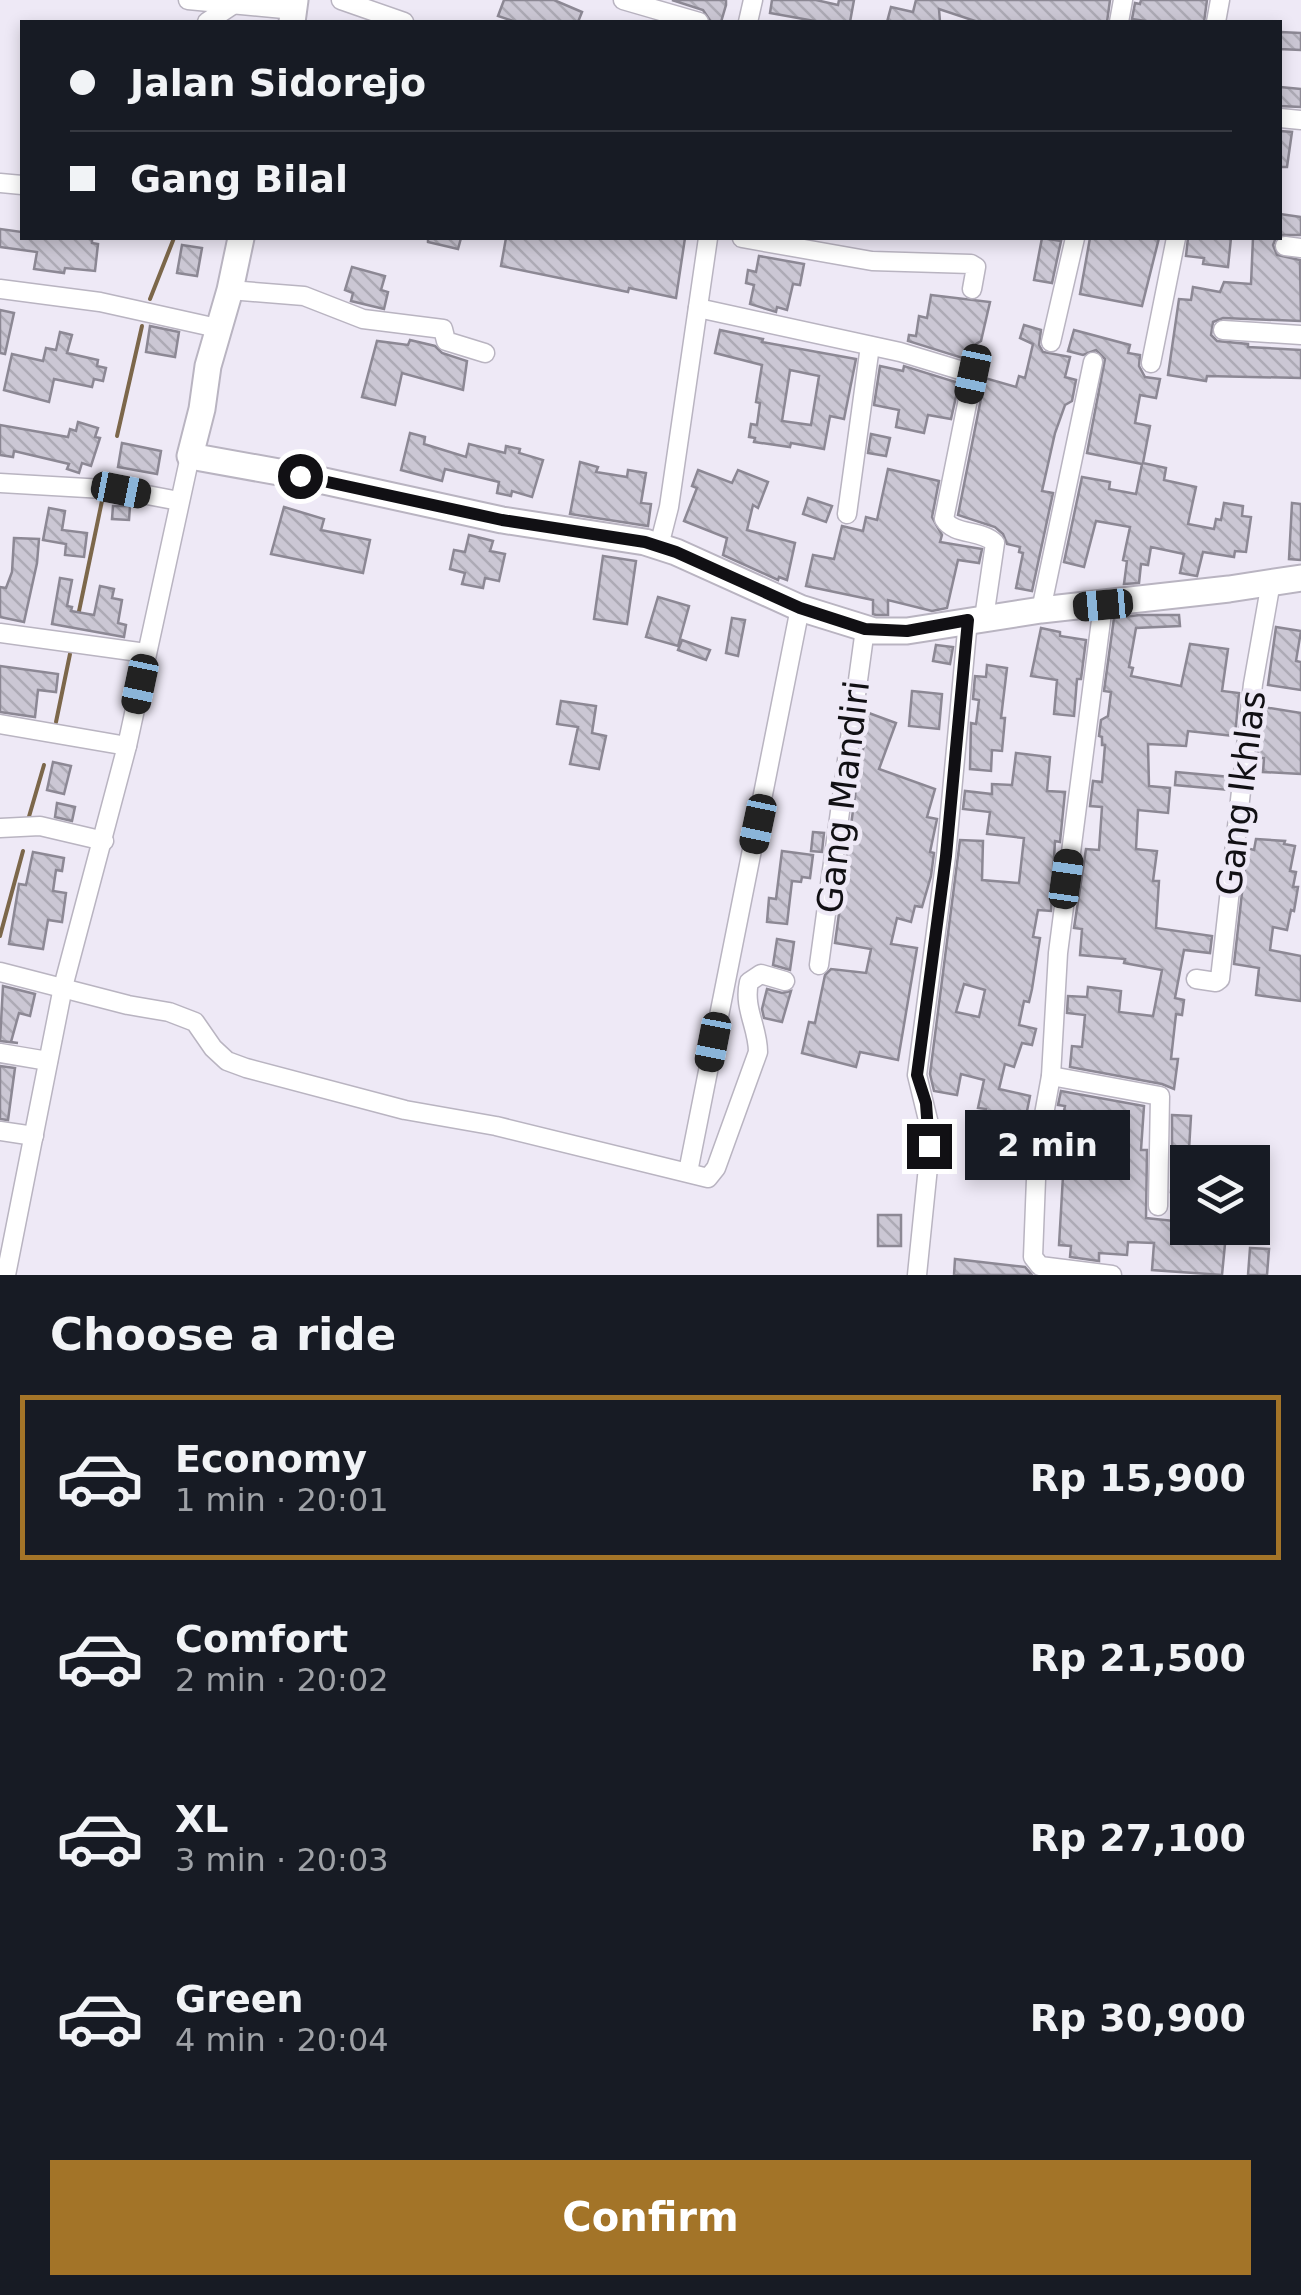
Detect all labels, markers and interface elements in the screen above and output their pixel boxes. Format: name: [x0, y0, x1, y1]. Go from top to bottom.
text: Jalan Sidorejo: [130, 61, 426, 105]
text: Gang Bilal: [130, 157, 348, 201]
car: [952, 342, 994, 406]
route start: [278, 454, 323, 499]
car: [89, 470, 153, 510]
car: [1072, 587, 1134, 623]
car: [119, 652, 161, 716]
street label: Gang Mandiri: [809, 678, 877, 916]
street label: Gang Ikhlas: [1209, 688, 1273, 898]
car: [737, 792, 779, 856]
car: [1047, 847, 1085, 911]
car: [693, 1010, 733, 1074]
callout: 2 min: [964, 1111, 1129, 1181]
route end: [907, 1124, 952, 1169]
text: 2 min: [997, 1126, 1098, 1164]
map controls: [1170, 1145, 1270, 1245]
button: layers: [1170, 1145, 1270, 1245]
text: Choose a ride: [50, 1308, 396, 1361]
icon: car: [55, 1433, 145, 1523]
text: Economy: [175, 1437, 367, 1481]
text: Rp 15,900: [1030, 1456, 1246, 1500]
text: 1 min · 20:01: [175, 1481, 389, 1519]
icon: car: [55, 1613, 145, 1703]
text: Comfort: [175, 1617, 348, 1661]
text: Rp 21,500: [1030, 1636, 1246, 1680]
text: 2 min · 20:02: [175, 1661, 389, 1699]
icon: car: [55, 1793, 145, 1883]
text: XL: [175, 1797, 229, 1841]
text: Rp 27,100: [1030, 1816, 1246, 1860]
text: 3 min · 20:03: [175, 1841, 389, 1879]
icon: car: [55, 1973, 145, 2063]
text: Green: [175, 1977, 304, 2021]
text: Rp 30,900: [1030, 1996, 1246, 2040]
text: 4 min · 20:04: [175, 2021, 389, 2059]
button: Confirm: [50, 2160, 1251, 2275]

